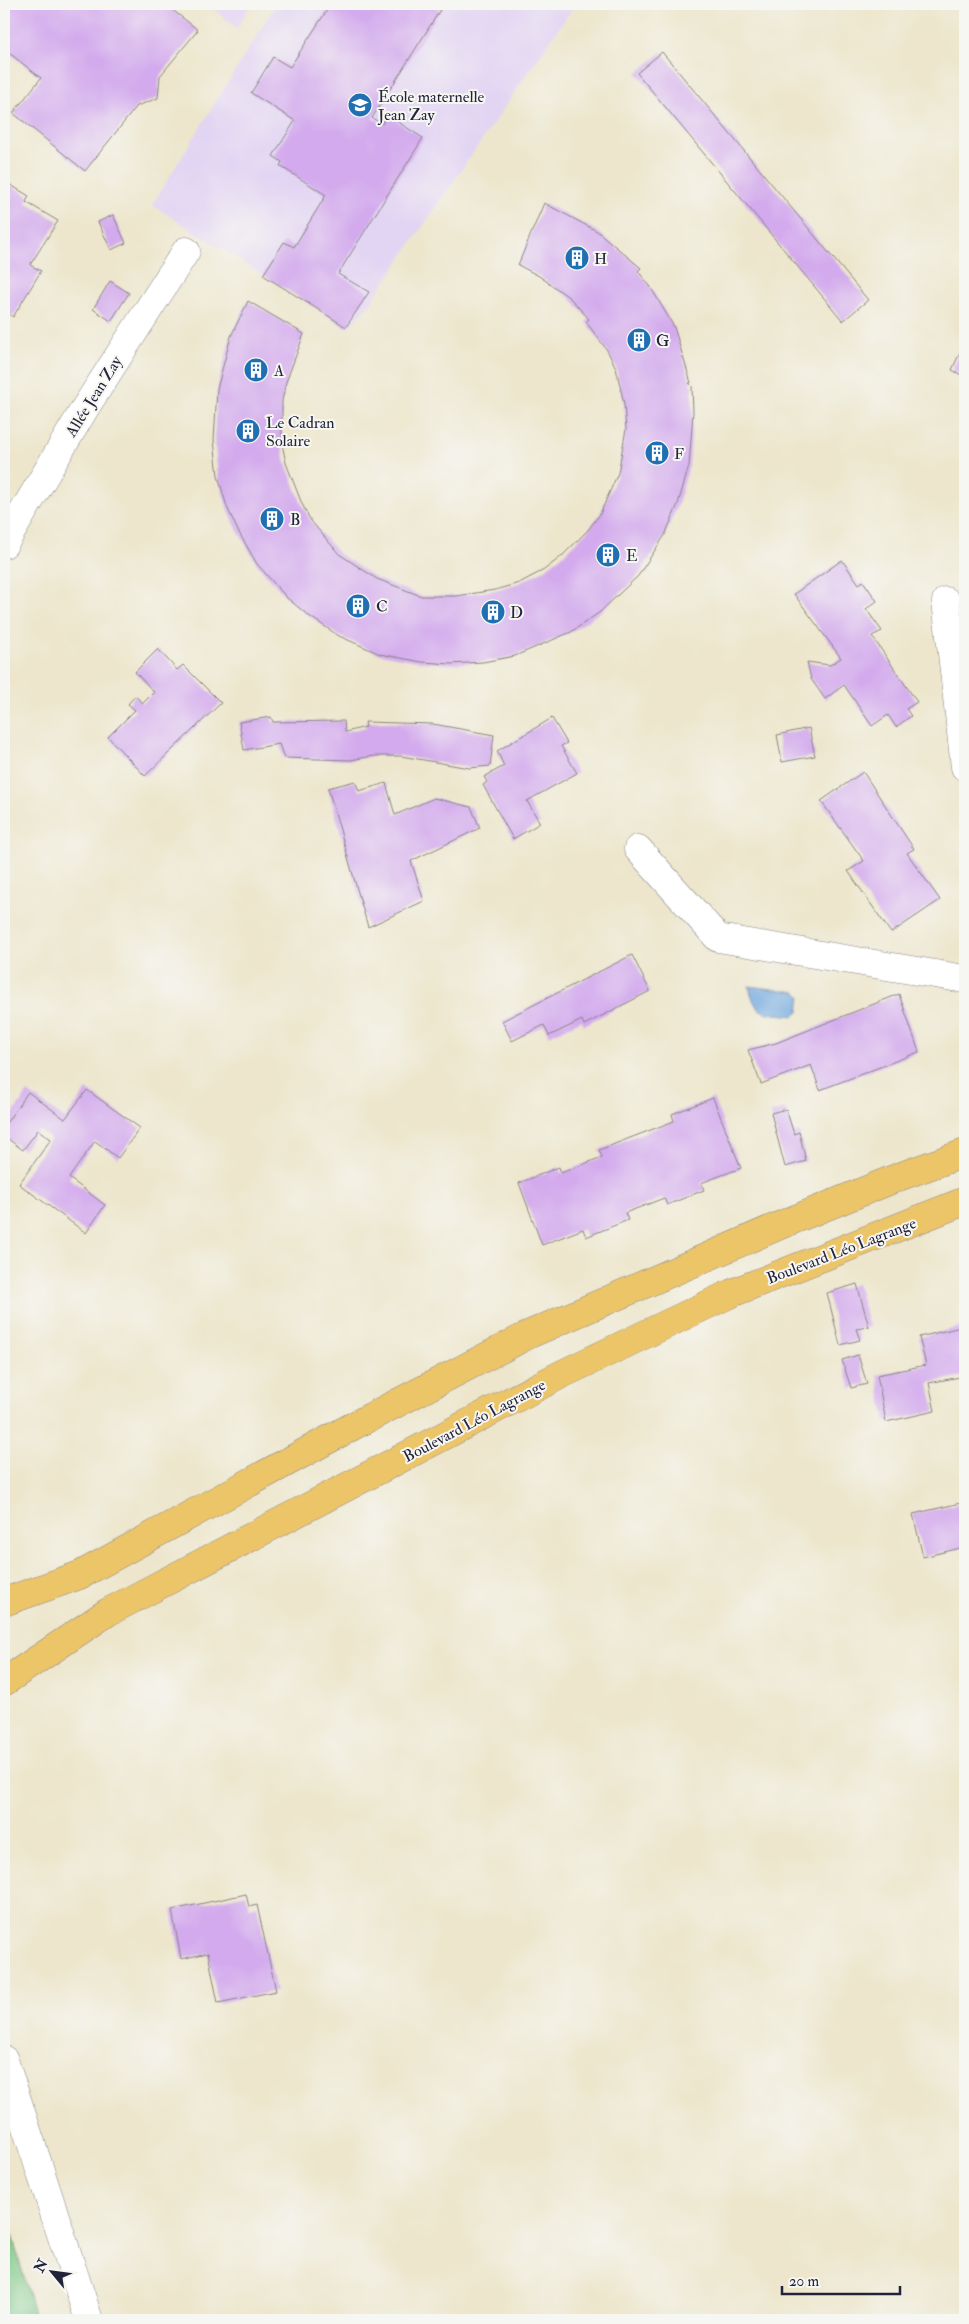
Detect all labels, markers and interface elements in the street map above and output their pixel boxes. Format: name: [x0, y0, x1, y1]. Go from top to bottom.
place label: École maternelle Jean Zay: [377, 86, 485, 126]
school or university icon: École maternelle Jean Zay: [347, 92, 373, 118]
building icon: H: [564, 245, 590, 271]
place label: H: [594, 249, 607, 269]
building icon: G: [626, 327, 652, 353]
place label: G: [656, 331, 669, 351]
street label: Allée Jean Zay: [61, 352, 128, 442]
building icon: A: [243, 357, 269, 383]
place label: A: [273, 361, 284, 381]
place label: Le Cadran Solaire: [266, 413, 335, 451]
building icon: Le Cadran Solaire: [235, 418, 261, 444]
building icon: F: [644, 440, 670, 466]
place label: F: [674, 444, 684, 464]
building icon: B: [259, 506, 285, 532]
place label: B: [290, 510, 300, 530]
building icon: E: [595, 542, 621, 568]
place label: E: [626, 546, 638, 566]
building icon: C: [345, 593, 371, 619]
place label: C: [376, 597, 388, 617]
building icon: D: [480, 599, 506, 625]
place label: D: [510, 603, 523, 623]
street label: Boulevard Léo Lagrange: [764, 1213, 919, 1289]
street label: Boulevard Léo Lagrange: [400, 1375, 549, 1467]
north arrow: [28, 2246, 78, 2296]
text: N: [30, 2256, 52, 2276]
scale bar: [782, 2264, 899, 2296]
text: 20 m: [789, 2272, 819, 2291]

